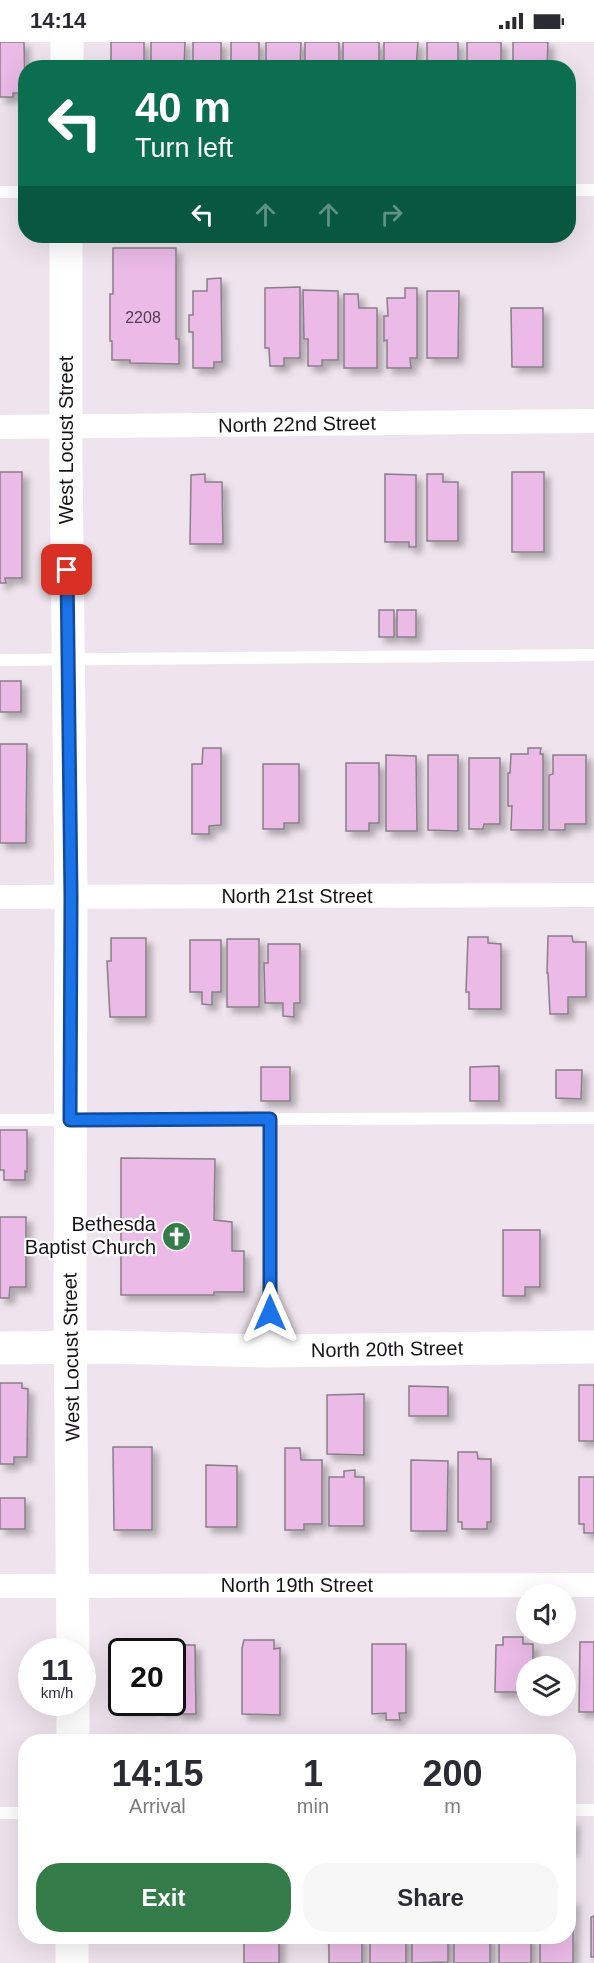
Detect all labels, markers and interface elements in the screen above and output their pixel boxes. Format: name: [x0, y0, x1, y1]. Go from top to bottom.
text: 14:14: [30, 8, 86, 33]
icon: left: [36, 84, 114, 162]
text: 40 m: [135, 84, 231, 131]
text: Turn left: [135, 133, 233, 163]
icon: left: [186, 198, 219, 231]
icon: ahead: [249, 198, 282, 231]
icon: ahead: [312, 198, 345, 231]
icon: right: [375, 198, 408, 231]
house number: 2208: [125, 309, 161, 326]
street label: West Locust Street: [55, 355, 77, 524]
street label: North 22nd Street: [218, 412, 377, 436]
pin: [41, 544, 92, 595]
icon: arrive: [50, 553, 83, 586]
street label: North 21st Street: [221, 885, 373, 907]
place label: Bethesda Baptist Church: [25, 1213, 157, 1258]
church icon: Bethesda Baptist Church: [161, 1220, 193, 1252]
street label: West Locust Street: [59, 1272, 83, 1441]
position arrow: [238, 1281, 302, 1345]
street label: North 20th Street: [311, 1337, 464, 1361]
street label: North 19th Street: [221, 1574, 374, 1596]
map controls: [516, 1584, 576, 1716]
button: sound: [516, 1584, 576, 1644]
speed limit sign: 20: [108, 1638, 186, 1716]
text: 11: [41, 1653, 73, 1686]
button: layers: [516, 1656, 576, 1716]
text: km/h: [41, 1684, 73, 1701]
text: 14:15: [111, 1753, 203, 1794]
text: 1: [303, 1753, 323, 1794]
text: 200: [422, 1753, 483, 1794]
text: Arrival: [129, 1795, 186, 1817]
text: min: [297, 1795, 329, 1817]
text: m: [444, 1795, 461, 1817]
button: Exit: [36, 1863, 291, 1932]
button: Share: [303, 1863, 558, 1932]

